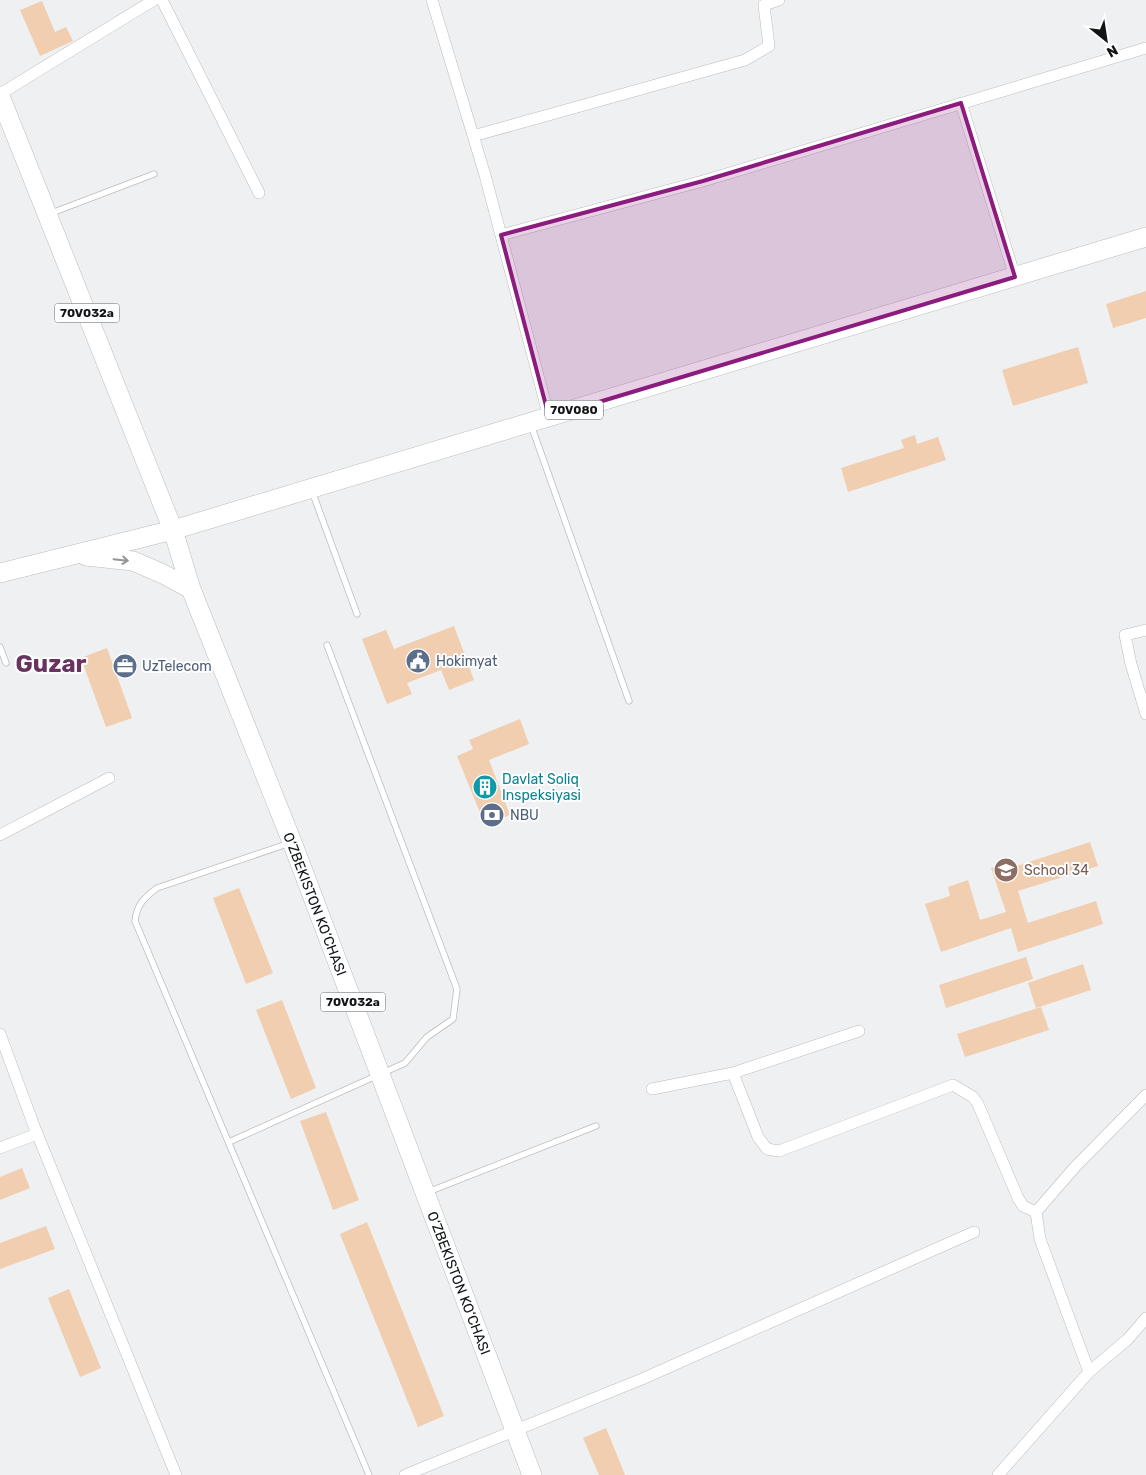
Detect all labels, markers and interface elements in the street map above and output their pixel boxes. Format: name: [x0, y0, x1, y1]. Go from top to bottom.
north arrow: [1081, 15, 1131, 65]
text: N: [1104, 41, 1121, 61]
road number: 70V032a: [54, 304, 120, 322]
road number: 70V080: [545, 400, 603, 420]
one-way arrow: [113, 555, 129, 565]
public building icon: Hokimyat: [405, 648, 431, 674]
district label: Guzar: [16, 650, 87, 678]
office icon: UzTelecom: [112, 653, 138, 679]
place label: Hokimyat: [436, 653, 498, 670]
place label: UzTelecom: [142, 658, 212, 675]
place label: Davlat Soliq Inspeksiyasi: [502, 771, 581, 804]
building icon: Davlat Soliq Inspeksiyasi: [472, 774, 498, 800]
bank icon: NBU: [479, 802, 505, 828]
place label: NBU: [510, 807, 539, 824]
street label: O‘ZBEKISTON KO‘CHASI: [279, 830, 350, 978]
school or university icon: School 34: [993, 857, 1019, 883]
place label: School 34: [1024, 862, 1089, 879]
road number: 70V032a: [320, 992, 386, 1012]
street label: O‘ZBEKISTON KO‘CHASI: [423, 1209, 494, 1357]

